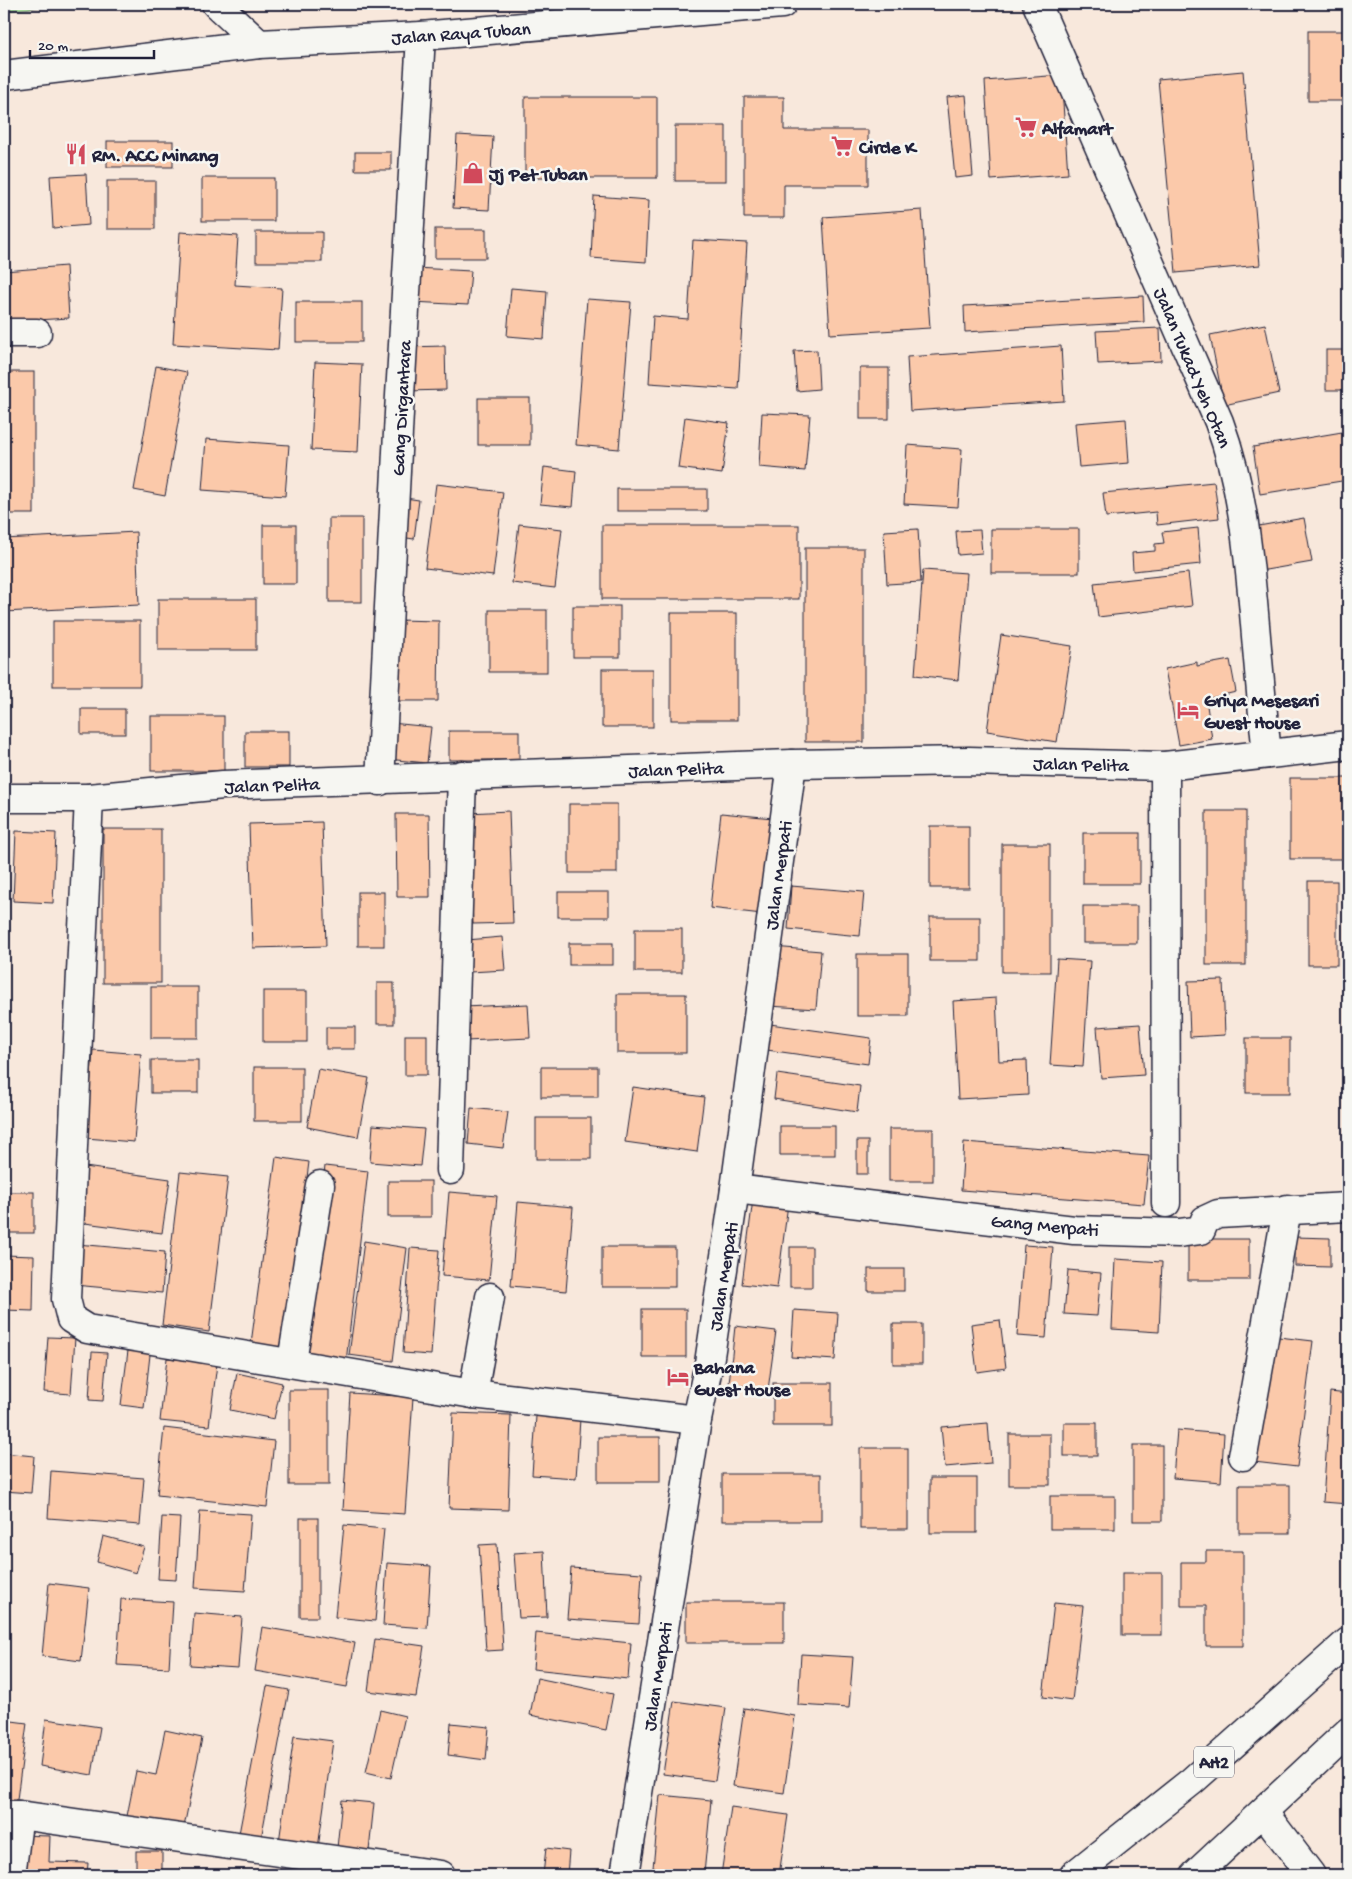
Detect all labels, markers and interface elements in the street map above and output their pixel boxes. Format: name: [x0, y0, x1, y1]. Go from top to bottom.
street label: Jalan Raya Tuban: [391, 19, 532, 52]
scale bar: [30, 28, 154, 60]
text: 20 m: [38, 38, 68, 56]
supermarket icon: Alfamart: [1013, 114, 1039, 140]
place label: Alfamart: [1041, 119, 1115, 142]
supermarket icon: Circle K: [829, 133, 855, 159]
place label: Circle K: [858, 138, 918, 161]
restaurant icon: RM. ACC Minang: [63, 141, 89, 167]
place label: RM. ACC Minang: [91, 146, 219, 169]
shop icon: Jj Pet Tuban: [460, 160, 486, 186]
place label: Jj Pet Tuban: [488, 165, 588, 188]
street label: Jalan Tukad Yeh Otan: [1147, 285, 1235, 452]
street label: Gang Dirgantara: [388, 338, 419, 477]
place label: Griya Mesesari Guest House: [1204, 691, 1319, 736]
hotel icon: Griya Mesesari Guest House: [1175, 697, 1201, 723]
street label: Jalan Pelita: [1033, 754, 1130, 779]
street label: Jalan Pelita: [628, 758, 726, 785]
street label: Jalan Pelita: [224, 774, 322, 801]
street label: Jalan Merpati: [761, 819, 800, 932]
street label: Gang Merpati: [990, 1211, 1100, 1244]
street label: Jalan Merpati: [705, 1220, 745, 1333]
place label: Bahana Guest House: [693, 1358, 792, 1403]
hotel icon: Bahana Guest House: [665, 1364, 691, 1390]
street label: Jalan Merpati: [639, 1620, 679, 1733]
road number: AH2: [1194, 1746, 1234, 1778]

